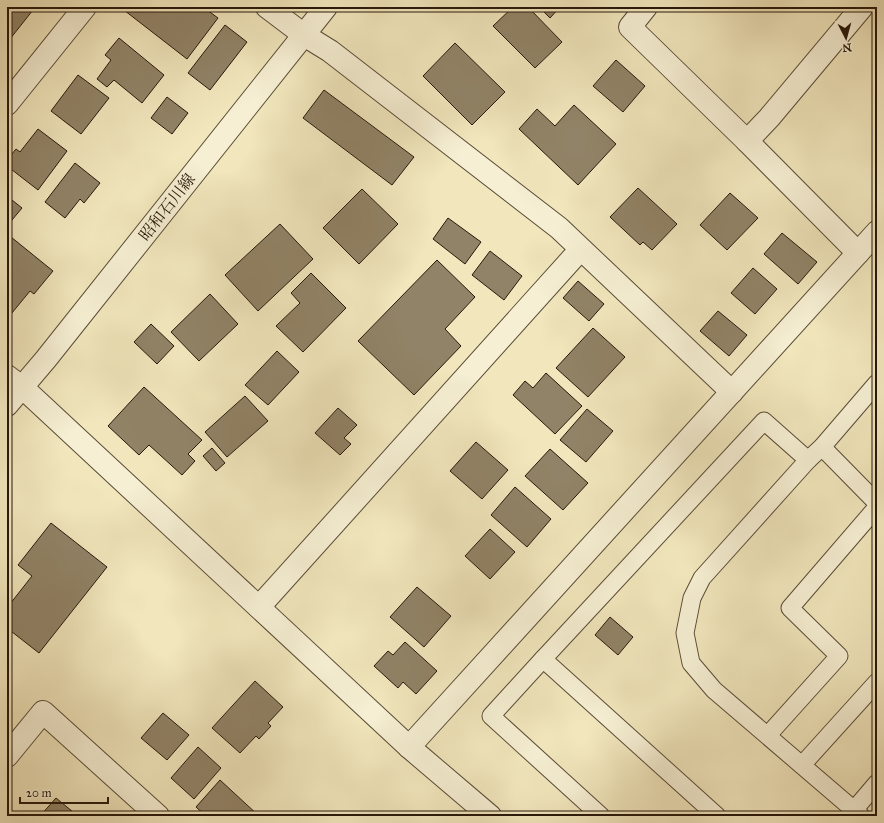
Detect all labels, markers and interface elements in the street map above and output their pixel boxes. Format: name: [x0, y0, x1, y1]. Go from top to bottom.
north arrow: [826, 18, 866, 58]
text: N: [841, 40, 852, 54]
street label: 昭和石川線: [135, 170, 199, 244]
scale bar: [20, 779, 108, 805]
text: 20 m: [26, 786, 52, 800]

